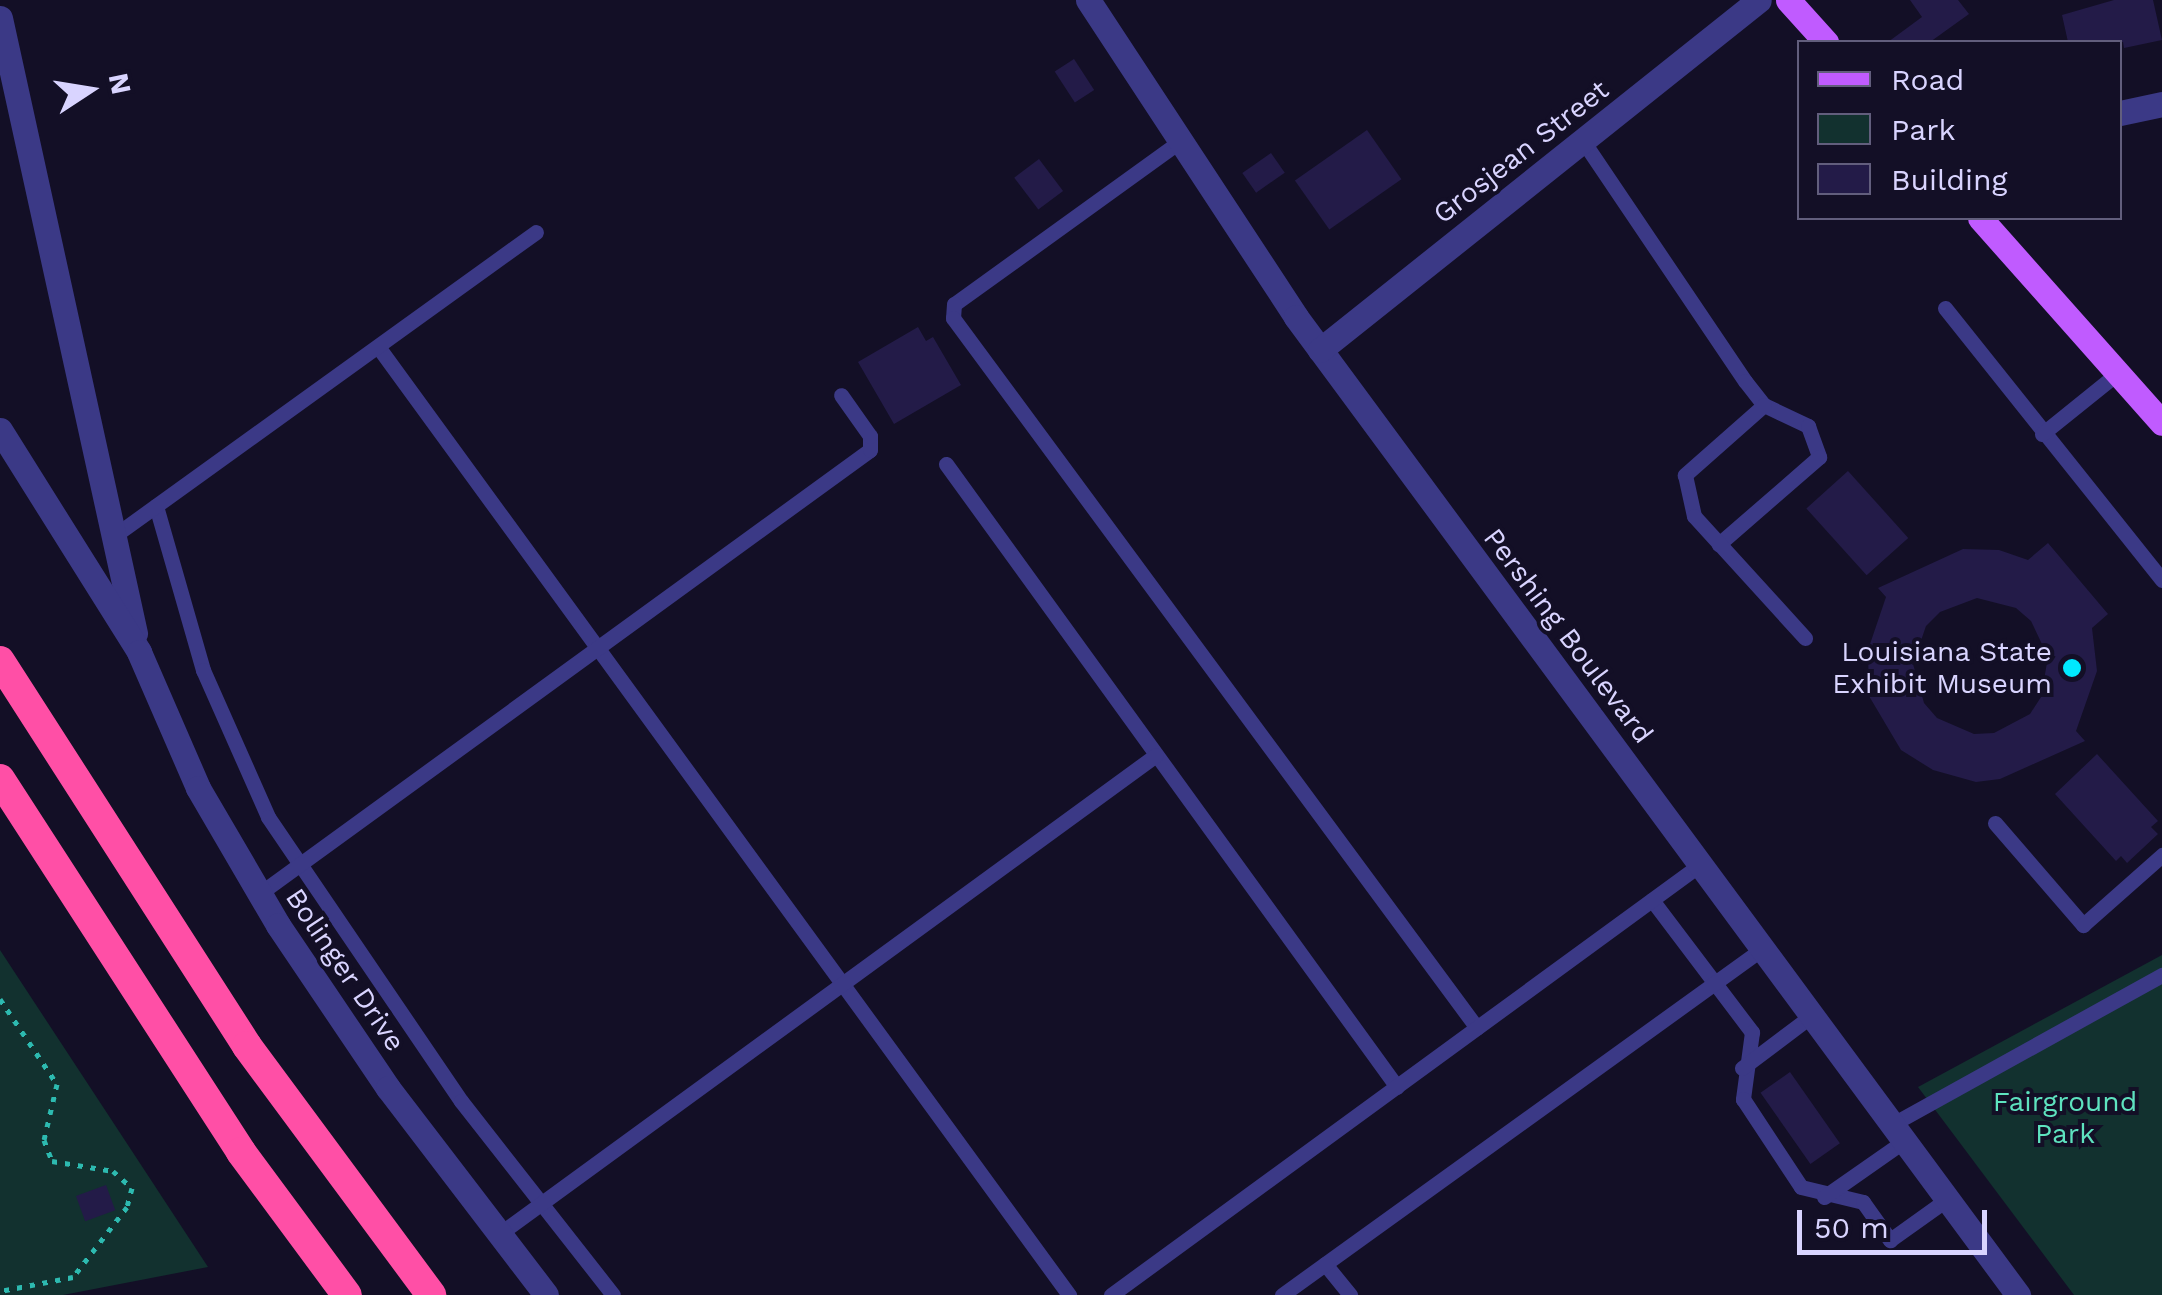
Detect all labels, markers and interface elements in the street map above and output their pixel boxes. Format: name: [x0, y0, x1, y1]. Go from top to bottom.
north arrow: [40, 40, 140, 140]
legend: [1797, 40, 2122, 220]
text: Road: [1891, 62, 1964, 97]
text: N: [102, 70, 138, 97]
street label: Grosjean Street: [1427, 73, 1615, 231]
text: Park: [1891, 112, 1956, 147]
text: Building: [1891, 162, 2008, 197]
street label: Pershing Boulevard: [1476, 522, 1660, 750]
place label: Louisiana State Exhibit Museum: [1832, 635, 2052, 701]
marker: Louisiana State Exhibit Museum: [2061, 657, 2083, 679]
street label: Bolinger Drive: [278, 882, 412, 1058]
park label: Fairground Park: [1993, 1085, 2137, 1151]
scale bar: [1802, 1190, 1992, 1252]
text: 50 m: [1814, 1210, 1889, 1245]

